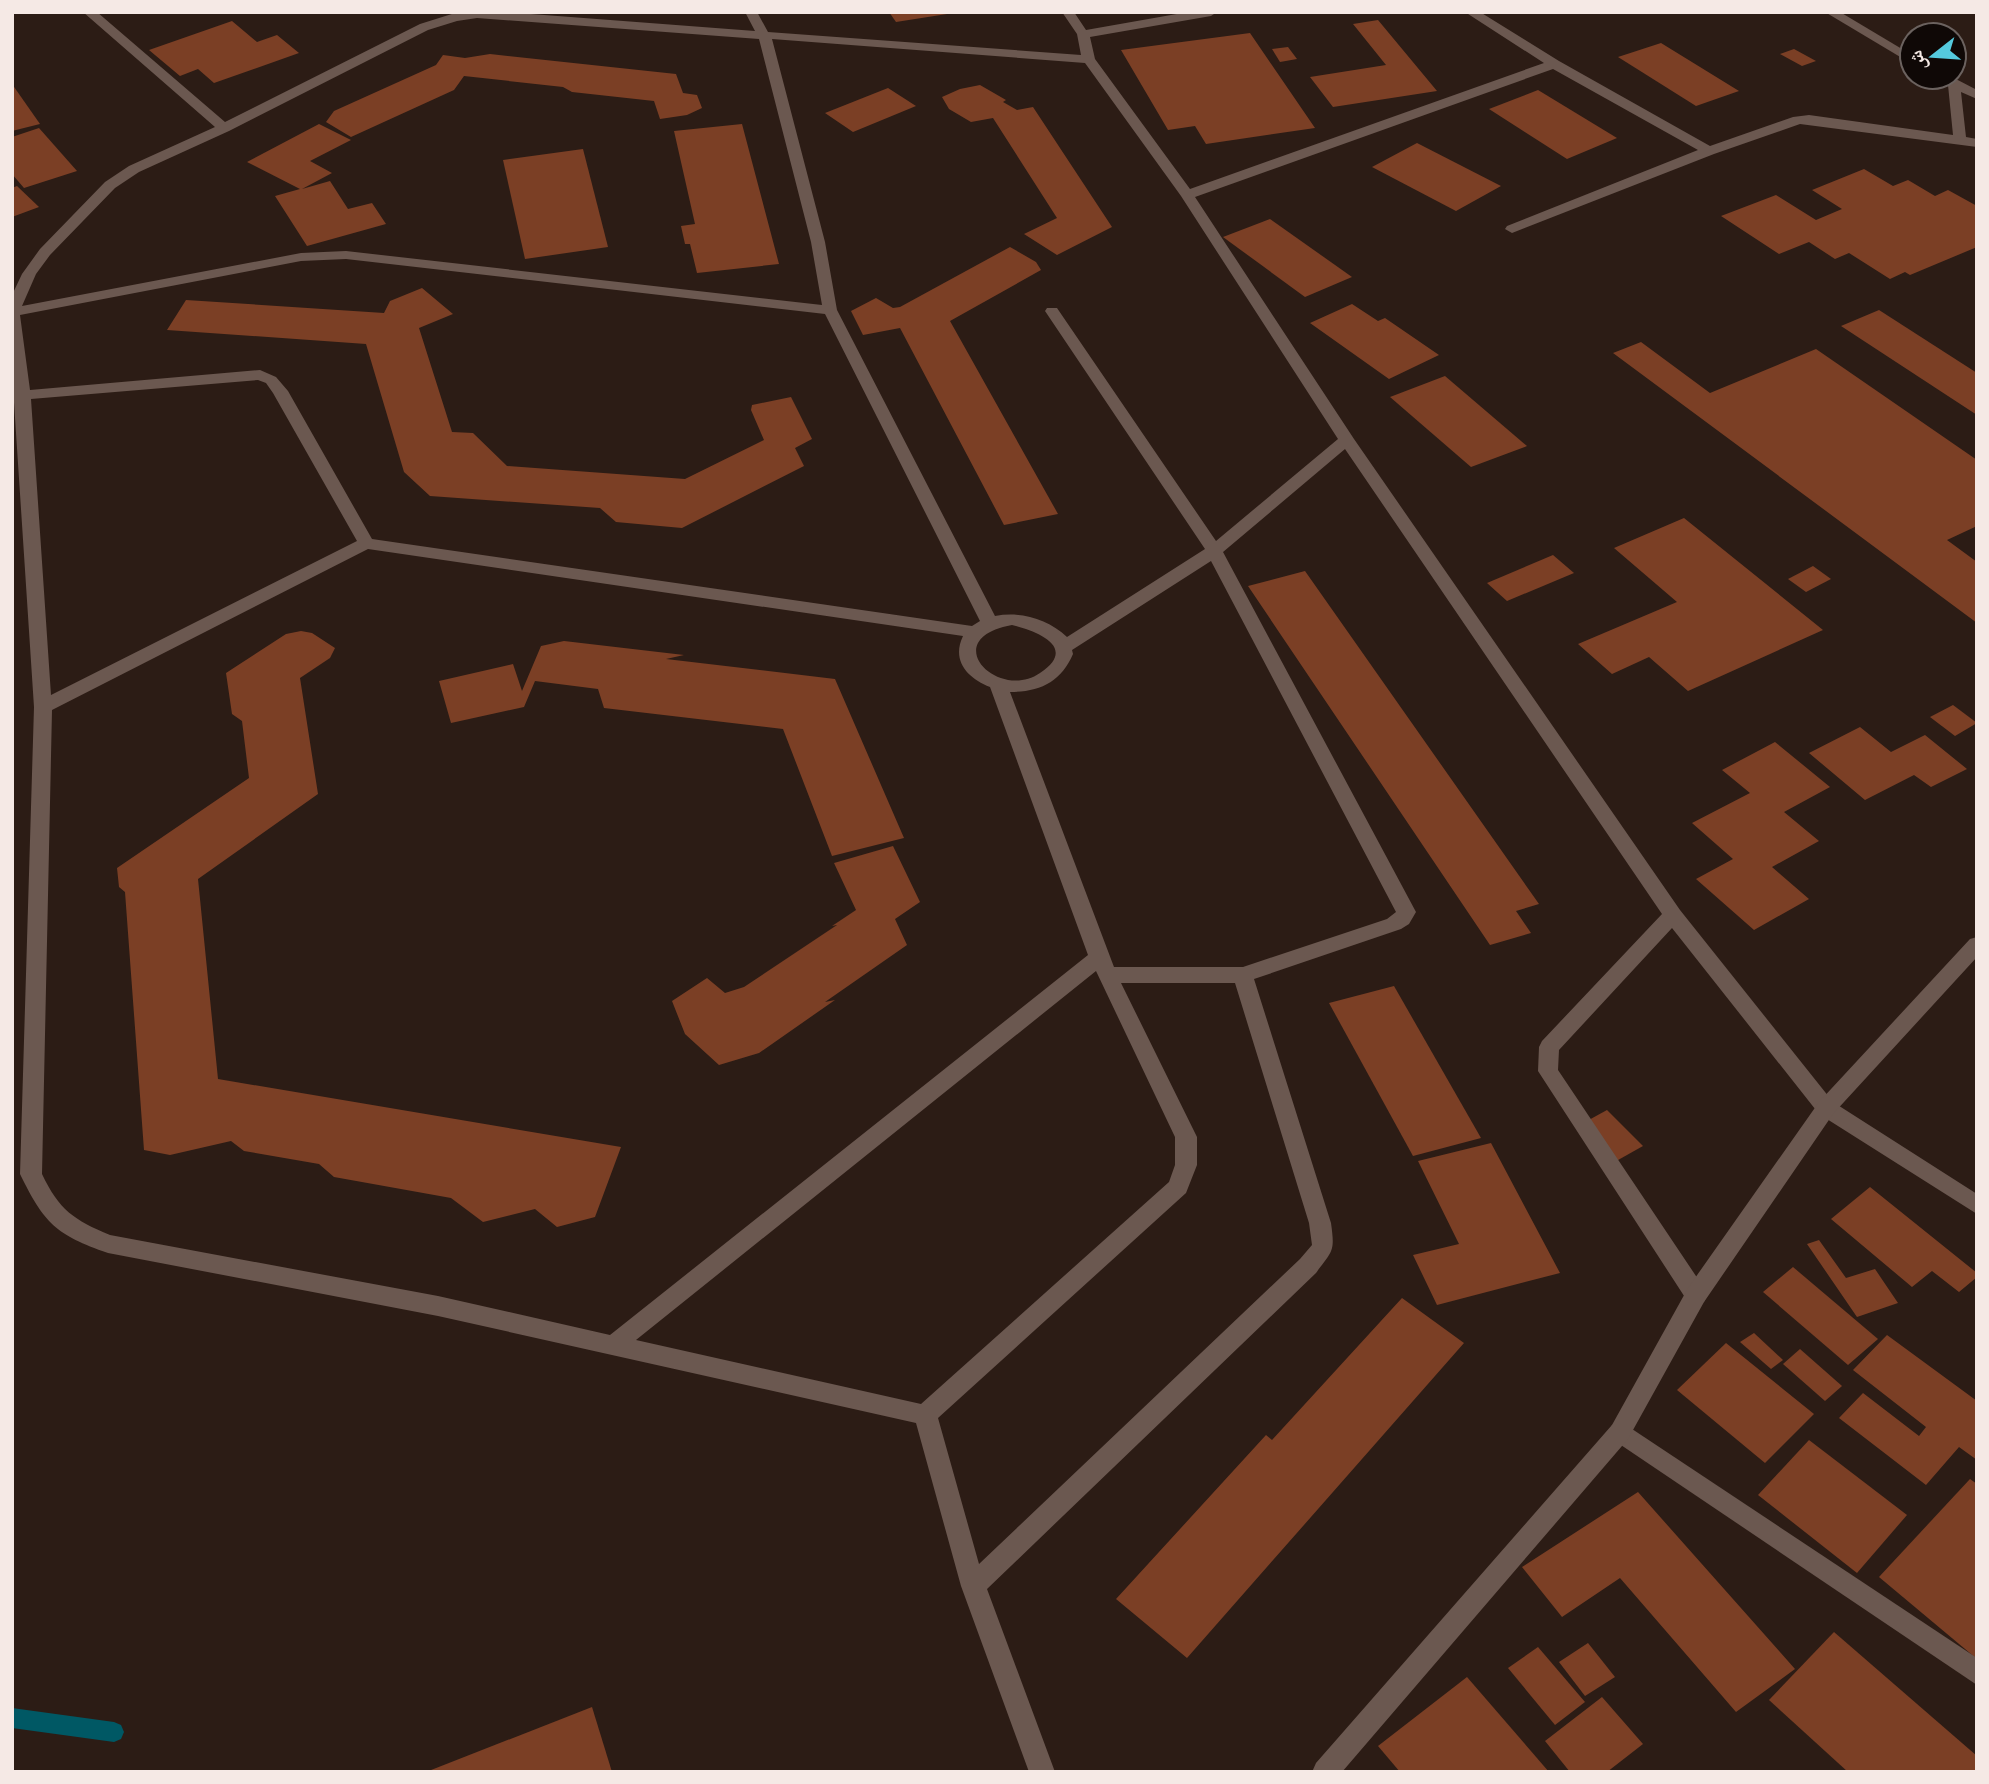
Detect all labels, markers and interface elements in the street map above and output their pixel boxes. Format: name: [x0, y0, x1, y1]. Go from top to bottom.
north arrow: [1898, 21, 1968, 91]
text: ش: [1903, 48, 1931, 74]

